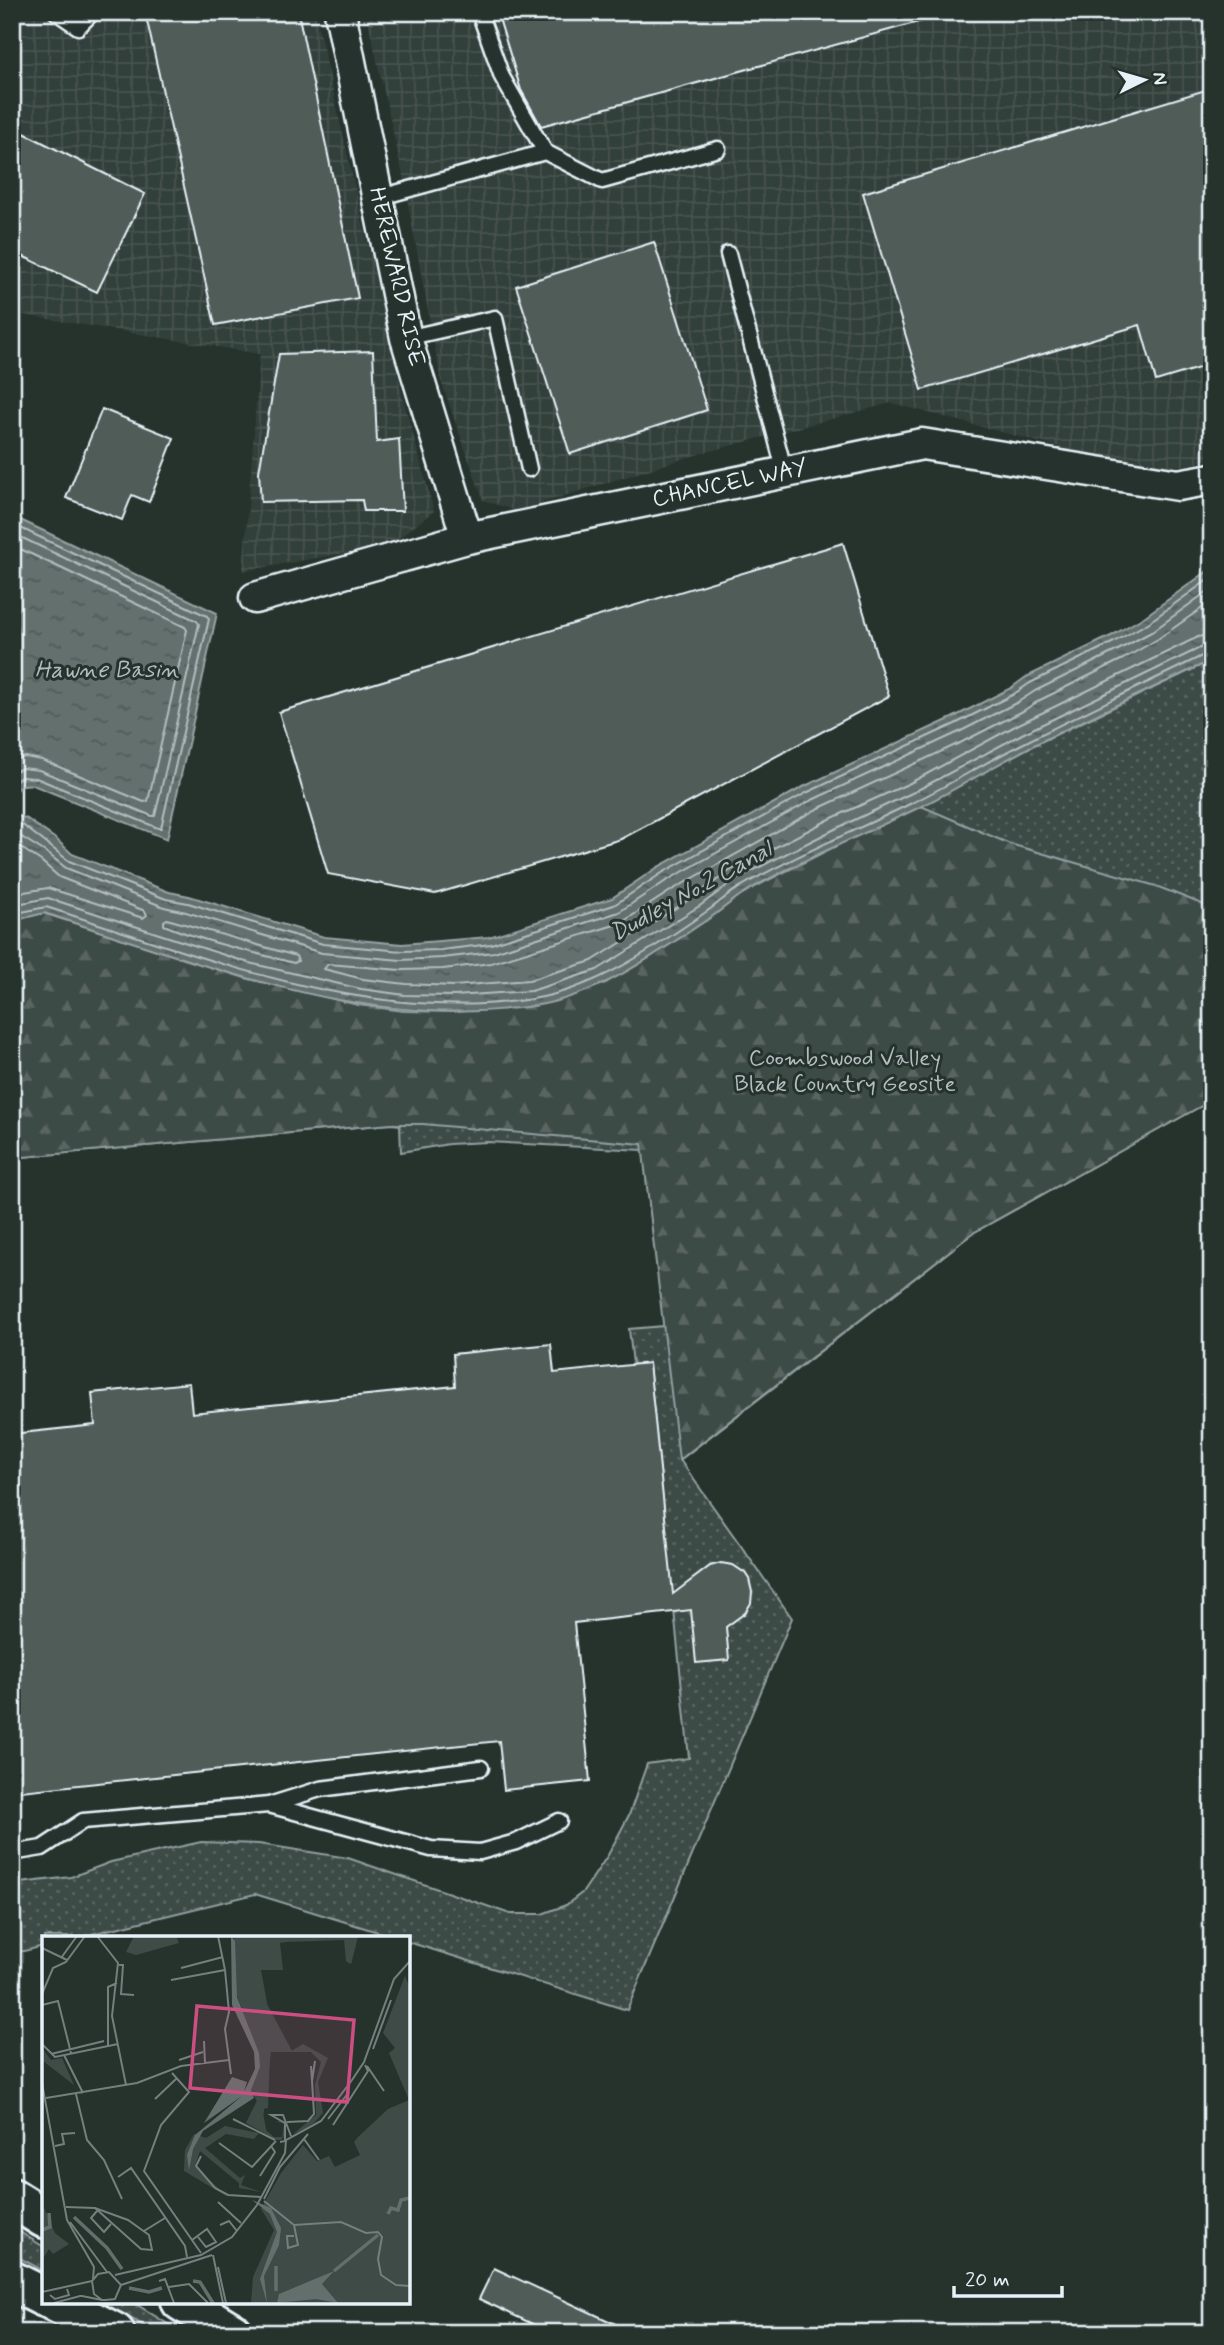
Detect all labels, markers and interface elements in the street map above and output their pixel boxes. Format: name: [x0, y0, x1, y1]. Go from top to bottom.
north arrow: [1108, 46, 1178, 116]
text: N: [1146, 71, 1172, 86]
street label: HEREWARD RISE: [361, 184, 431, 370]
street label: CHANCEL WAY: [650, 453, 811, 515]
water label: Hawne Basin: [35, 655, 179, 686]
water label: Dudley No.2 Canal: [605, 833, 780, 949]
park label: Coombswood Valley Black Country Geosite: [734, 1044, 956, 1100]
inset map: [42, 1936, 410, 2303]
scale bar: [954, 2254, 1063, 2298]
text: 20 m: [965, 2266, 1010, 2294]

